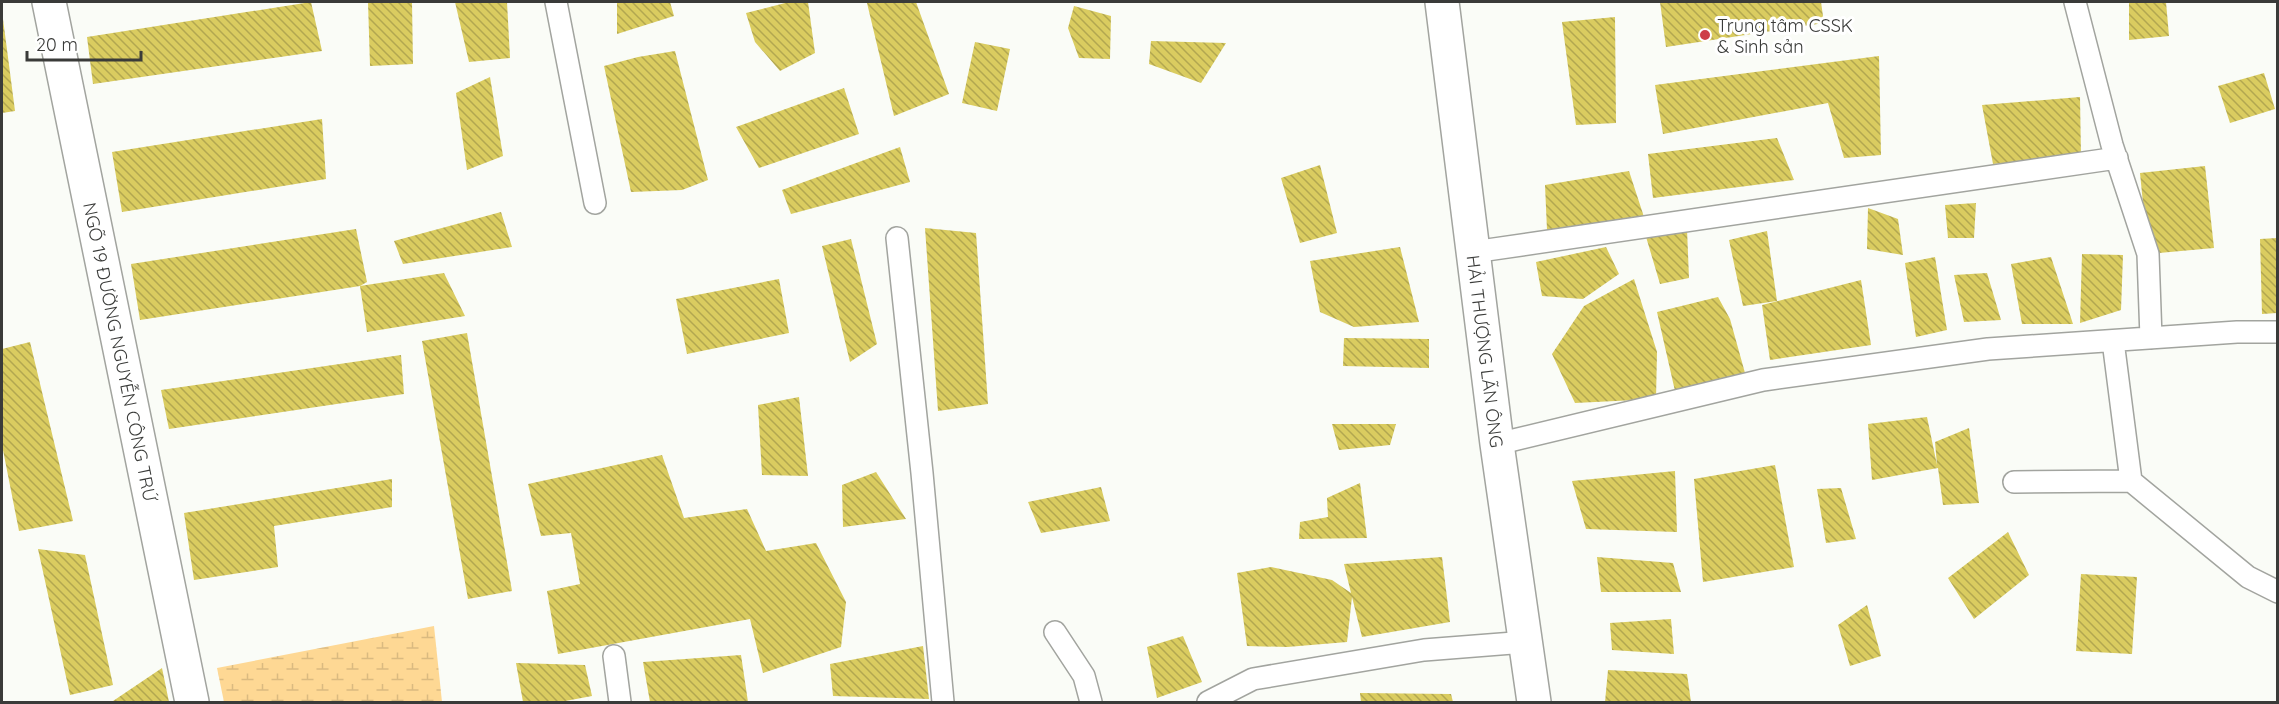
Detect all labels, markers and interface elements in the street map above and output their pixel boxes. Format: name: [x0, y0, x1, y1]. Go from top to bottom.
place label: Trung tâm CSSK & Sinh sản: [1717, 14, 1853, 58]
scale bar: [27, 24, 141, 62]
marker: Trung tâm CSSK & Sinh sản: [1698, 28, 1712, 42]
text: 20 m: [36, 33, 78, 56]
street label: NGÕ 19 ĐƯỜNG NGUYỄN CÔNG TRỨ: [79, 200, 162, 504]
street label: HẢI THƯỢNG LÃN ÔNG: [1462, 254, 1509, 449]

